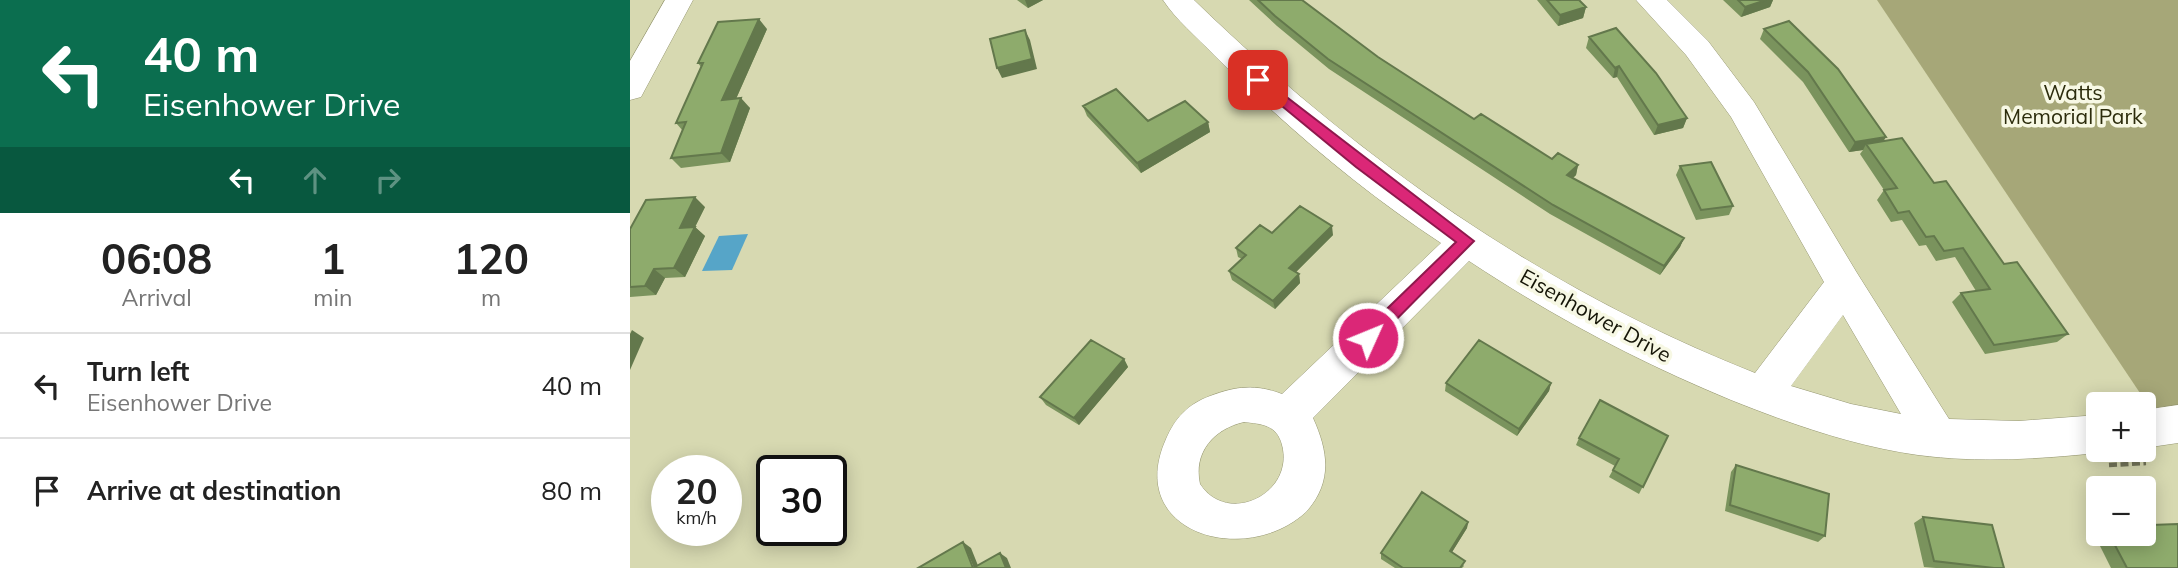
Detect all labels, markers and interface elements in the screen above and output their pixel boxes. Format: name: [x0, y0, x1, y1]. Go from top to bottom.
text: 40 m: [143, 23, 259, 84]
icon: left: [28, 28, 119, 119]
pin: [1228, 50, 1288, 110]
icon: arrive: [1239, 61, 1277, 99]
park label: Watts Memorial Park: [2003, 79, 2143, 129]
text: Eisenhower Drive: [143, 84, 401, 124]
icon: left: [223, 161, 261, 199]
icon: ahead: [296, 161, 334, 199]
icon: right: [369, 161, 407, 199]
text: 06:08: [101, 232, 212, 285]
text: 1: [320, 232, 345, 285]
text: 120: [453, 232, 529, 285]
street label: Eisenhower Drive: [1516, 263, 1676, 367]
text: Arrival: [121, 283, 192, 312]
text: min: [313, 283, 352, 312]
text: m: [481, 283, 501, 312]
position arrow: [1331, 301, 1405, 375]
text: Turn left: [87, 355, 189, 388]
icon: left: [28, 367, 66, 405]
text: 40 m: [541, 369, 602, 402]
text: Eisenhower Drive: [87, 388, 272, 417]
map controls: [2086, 392, 2156, 546]
button: +: [2086, 392, 2156, 462]
speed limit sign: 30: [756, 455, 847, 546]
text: 20: [675, 469, 718, 513]
icon: arrive: [28, 472, 66, 510]
text: Arrive at destination: [87, 474, 342, 507]
text: 80 m: [541, 474, 602, 507]
button: −: [2086, 476, 2156, 546]
text: km/h: [676, 506, 717, 529]

